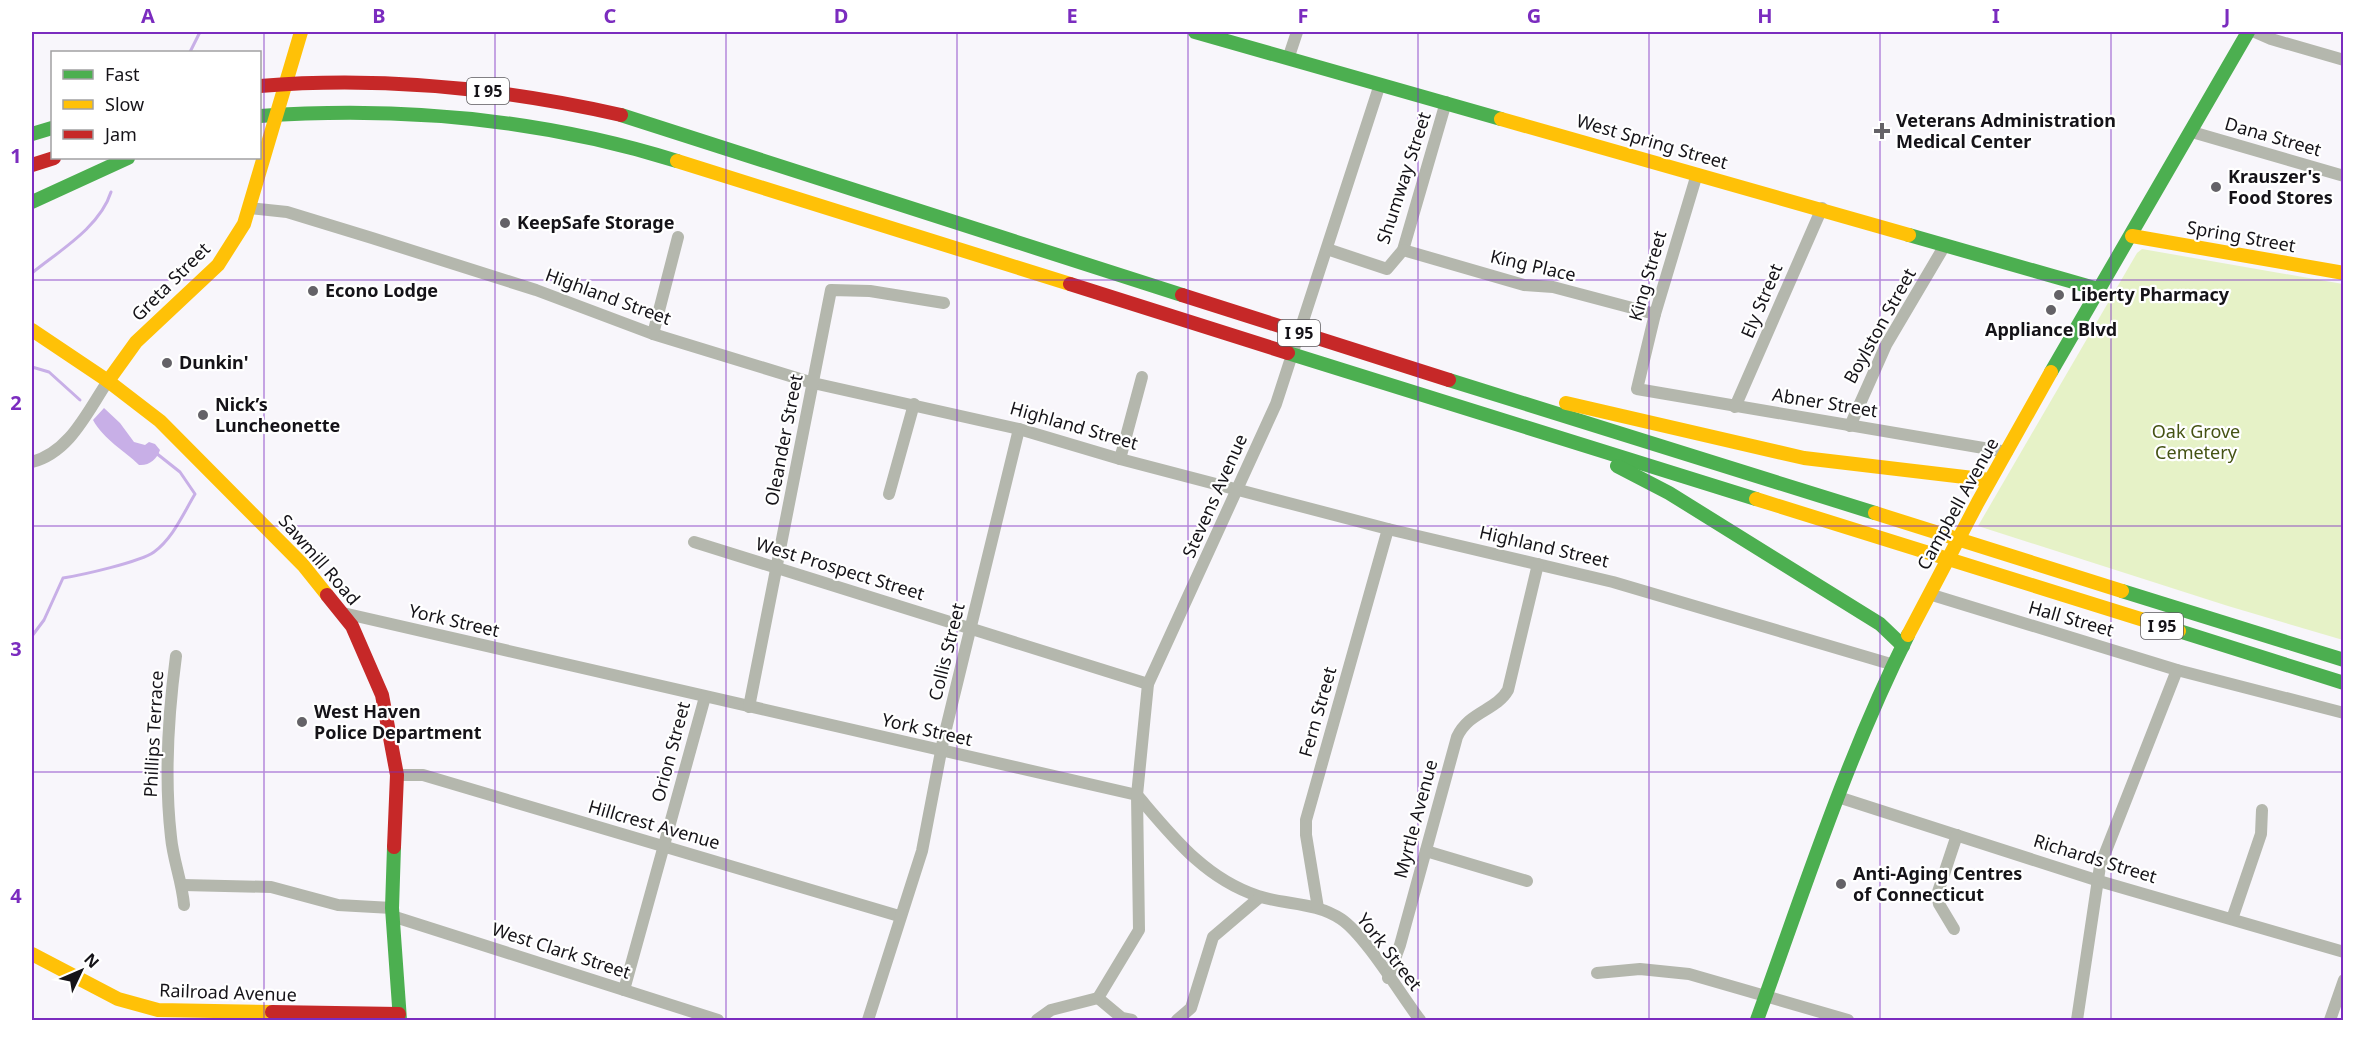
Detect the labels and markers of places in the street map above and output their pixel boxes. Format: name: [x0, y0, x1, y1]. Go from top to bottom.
place label: Veterans Administration Medical Center: [1896, 108, 2116, 153]
marker: Veterans Administration Medical Center: [1873, 122, 1891, 140]
place label: Krauszer's Food Stores: [2228, 164, 2333, 209]
marker: Krauszer's Food Stores: [2209, 180, 2223, 194]
place label: KeepSafe Storage: [517, 210, 674, 234]
marker: KeepSafe Storage: [498, 216, 512, 230]
place label: Econo Lodge: [325, 278, 438, 302]
place label: Liberty Pharmacy: [2071, 282, 2230, 306]
marker: Econo Lodge: [306, 284, 320, 298]
marker: Liberty Pharmacy: [2052, 288, 2066, 302]
marker: Appliance Blvd: [2044, 303, 2058, 317]
place label: Appliance Blvd: [1985, 317, 2117, 341]
place label: Dunkin': [179, 350, 248, 374]
marker: Dunkin': [160, 356, 174, 370]
place label: Nick’s Luncheonette: [215, 392, 340, 437]
marker: Nick’s Luncheonette: [196, 408, 210, 422]
place label: West Haven Police Department: [314, 699, 482, 744]
marker: West Haven Police Department: [295, 715, 309, 729]
place label: Anti-Aging Centres of Connecticut: [1853, 861, 2022, 906]
marker: Anti-Aging Centres of Connecticut: [1834, 877, 1848, 891]

